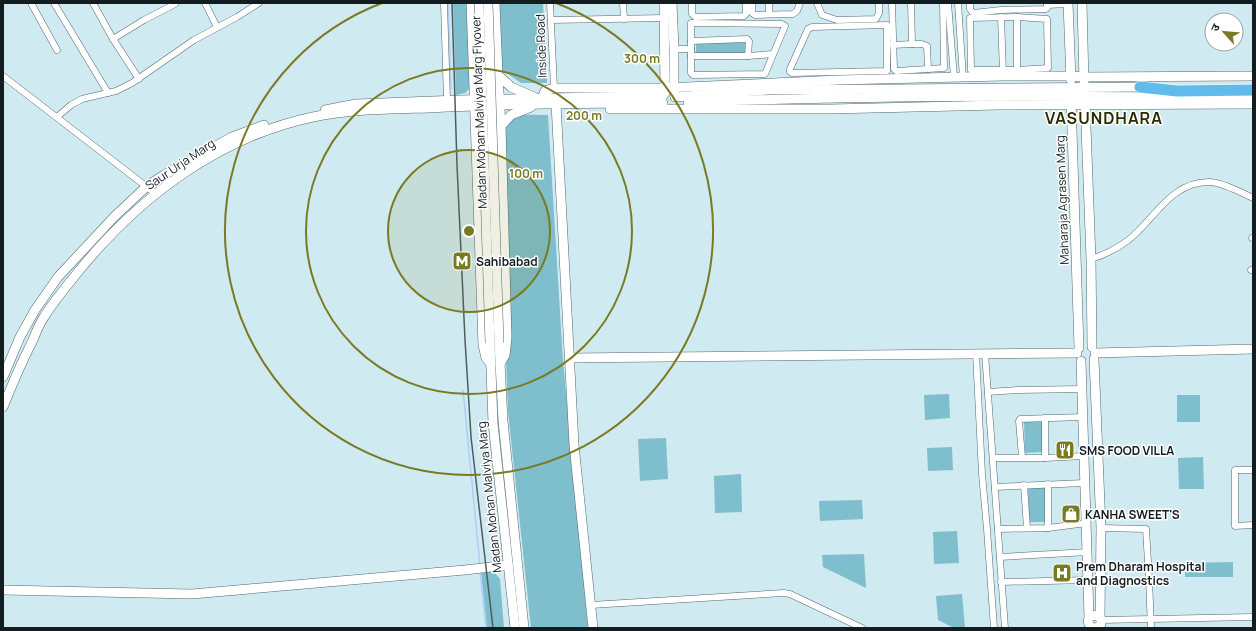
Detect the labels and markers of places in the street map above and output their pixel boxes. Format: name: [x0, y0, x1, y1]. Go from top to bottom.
centre of rings: [462, 224, 476, 238]
metro station icon: Sahibabad: [451, 250, 473, 272]
place label: Sahibabad: [476, 253, 538, 270]
restaurant icon: SMS FOOD VILLA: [1054, 439, 1076, 461]
place label: SMS FOOD VILLA: [1079, 442, 1174, 459]
shop icon: KANHA SWEET'S: [1060, 503, 1082, 525]
place label: KANHA SWEET'S: [1085, 506, 1180, 523]
place label: Prem Dharam Hospital and Diagnostics: [1076, 558, 1205, 589]
hospital icon: Prem Dharam Hospital and Diagnostics: [1051, 562, 1073, 584]

